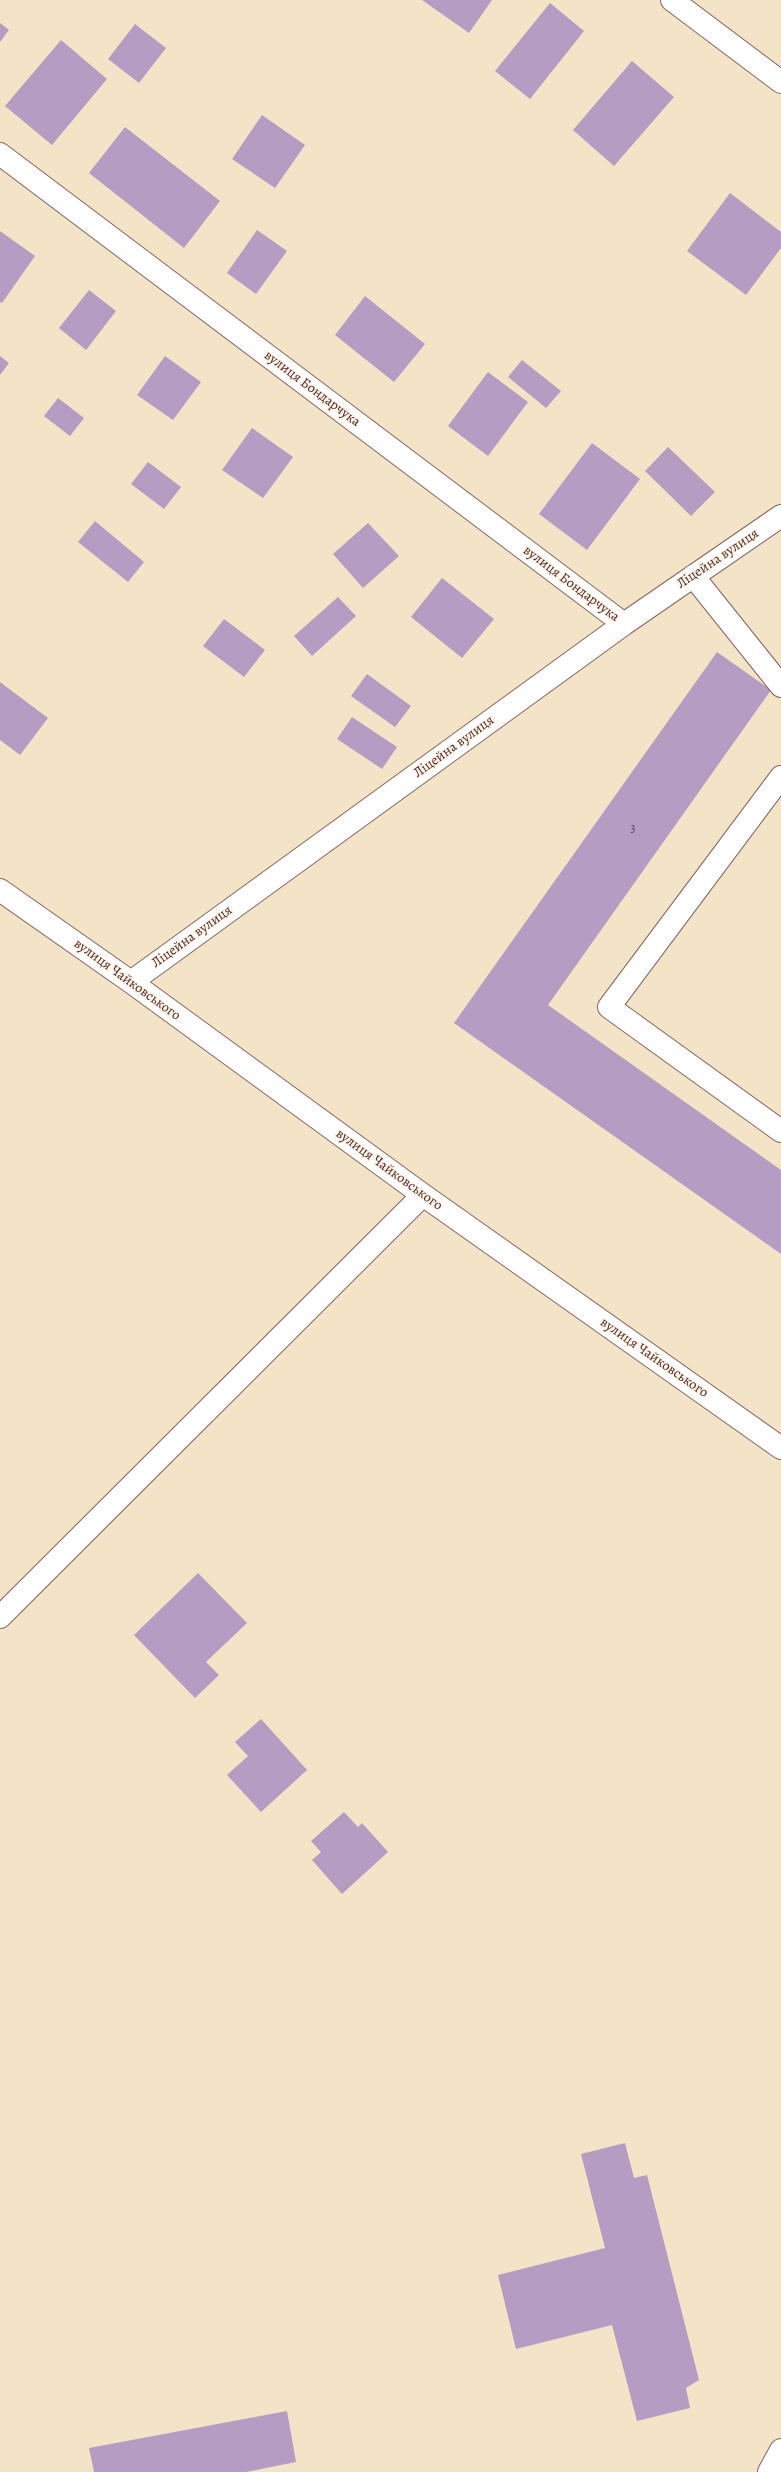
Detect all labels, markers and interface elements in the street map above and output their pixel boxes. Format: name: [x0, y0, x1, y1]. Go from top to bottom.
street label: вулиця Бондарчука: [261, 347, 363, 431]
street label: Ліцейна вулиця: [674, 525, 762, 593]
street label: вулиця Бондарчука: [520, 542, 622, 626]
street label: Ліцейна вулиця: [410, 712, 498, 782]
house number: 3: [631, 822, 635, 836]
street label: Ліцейна вулиця: [148, 902, 236, 972]
street label: вулиця Чайковського: [70, 936, 184, 1024]
street label: вулиця Чайковського: [332, 1126, 446, 1214]
street label: вулиця Чайковського: [597, 1314, 711, 1402]

